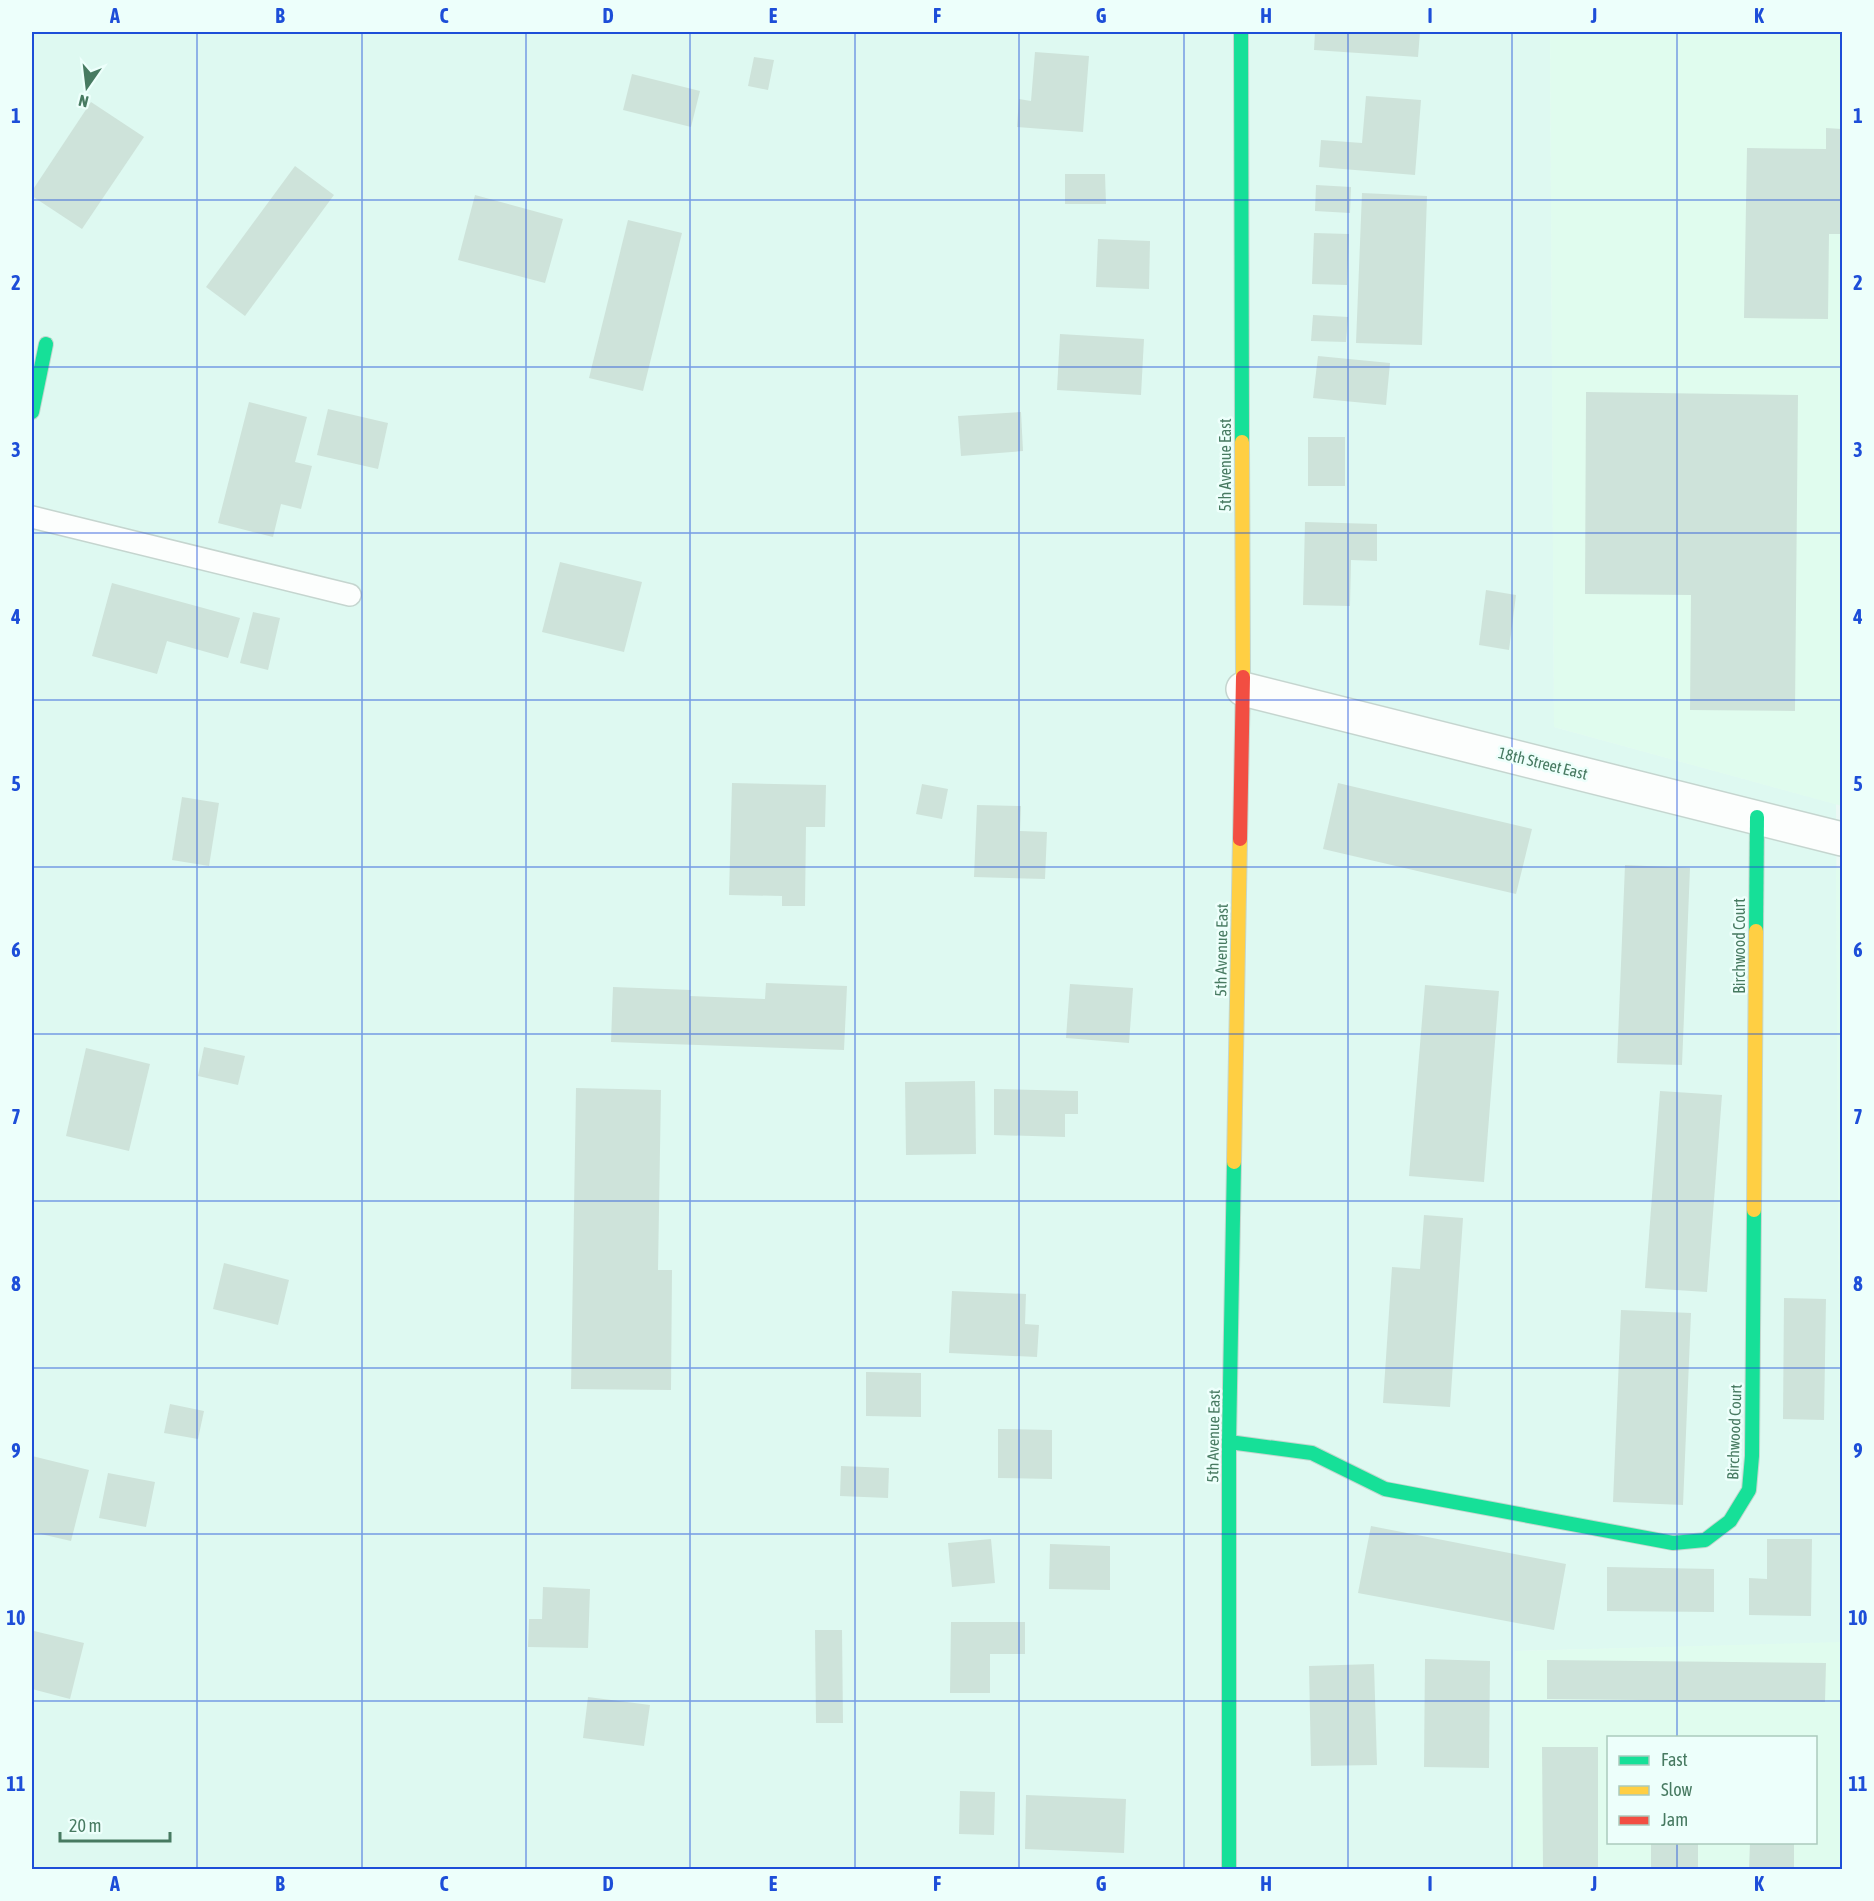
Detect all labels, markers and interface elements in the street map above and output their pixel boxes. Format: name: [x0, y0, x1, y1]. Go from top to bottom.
text: A: [109, 4, 120, 27]
text: B: [275, 4, 285, 27]
text: C: [440, 4, 449, 27]
text: D: [602, 4, 614, 27]
text: E: [769, 4, 778, 27]
text: F: [933, 4, 941, 27]
text: G: [1096, 4, 1107, 27]
text: H: [1260, 4, 1272, 27]
text: I: [1427, 4, 1433, 27]
text: J: [1590, 4, 1597, 27]
text: K: [1754, 4, 1764, 27]
north arrow: [57, 57, 117, 117]
text: N: [77, 92, 90, 111]
text: 1: [11, 104, 21, 127]
text: 1: [1853, 104, 1863, 127]
text: 2: [11, 271, 21, 294]
text: 2: [1853, 271, 1863, 294]
street label: 5th Avenue East: [1216, 418, 1234, 512]
text: 3: [11, 438, 21, 461]
text: 3: [1853, 438, 1863, 461]
text: 4: [10, 605, 21, 628]
text: 4: [1852, 605, 1863, 628]
street label: 18th Street East: [1496, 743, 1590, 783]
text: 5: [11, 772, 21, 795]
text: 5: [1853, 772, 1863, 795]
street label: Birchwood Court: [1730, 898, 1748, 994]
street label: 5th Avenue East: [1211, 903, 1231, 997]
text: 6: [11, 938, 21, 961]
text: 6: [1853, 938, 1863, 961]
text: 7: [11, 1105, 21, 1128]
text: 7: [1853, 1105, 1863, 1128]
text: 8: [11, 1272, 21, 1295]
text: 8: [1853, 1272, 1863, 1295]
street label: Birchwood Court: [1723, 1384, 1745, 1480]
street label: 5th Avenue East: [1203, 1389, 1223, 1483]
text: 9: [11, 1439, 21, 1462]
text: 9: [1853, 1439, 1863, 1462]
text: 10: [7, 1606, 25, 1629]
text: 10: [1849, 1606, 1867, 1629]
legend: [1607, 1736, 1817, 1844]
text: Fast: [1661, 1749, 1688, 1770]
text: 11: [7, 1772, 25, 1795]
text: 11: [1849, 1772, 1867, 1795]
text: Slow: [1661, 1779, 1692, 1800]
scale bar: [60, 1805, 170, 1843]
text: Jam: [1661, 1809, 1688, 1830]
text: 20 m: [69, 1815, 101, 1836]
text: A: [109, 1872, 120, 1895]
text: B: [275, 1872, 285, 1895]
text: C: [440, 1872, 449, 1895]
text: D: [602, 1872, 614, 1895]
text: E: [769, 1872, 778, 1895]
text: F: [933, 1872, 941, 1895]
text: G: [1096, 1872, 1107, 1895]
text: H: [1260, 1872, 1272, 1895]
text: I: [1427, 1872, 1433, 1895]
text: J: [1590, 1872, 1597, 1895]
text: K: [1754, 1872, 1764, 1895]

